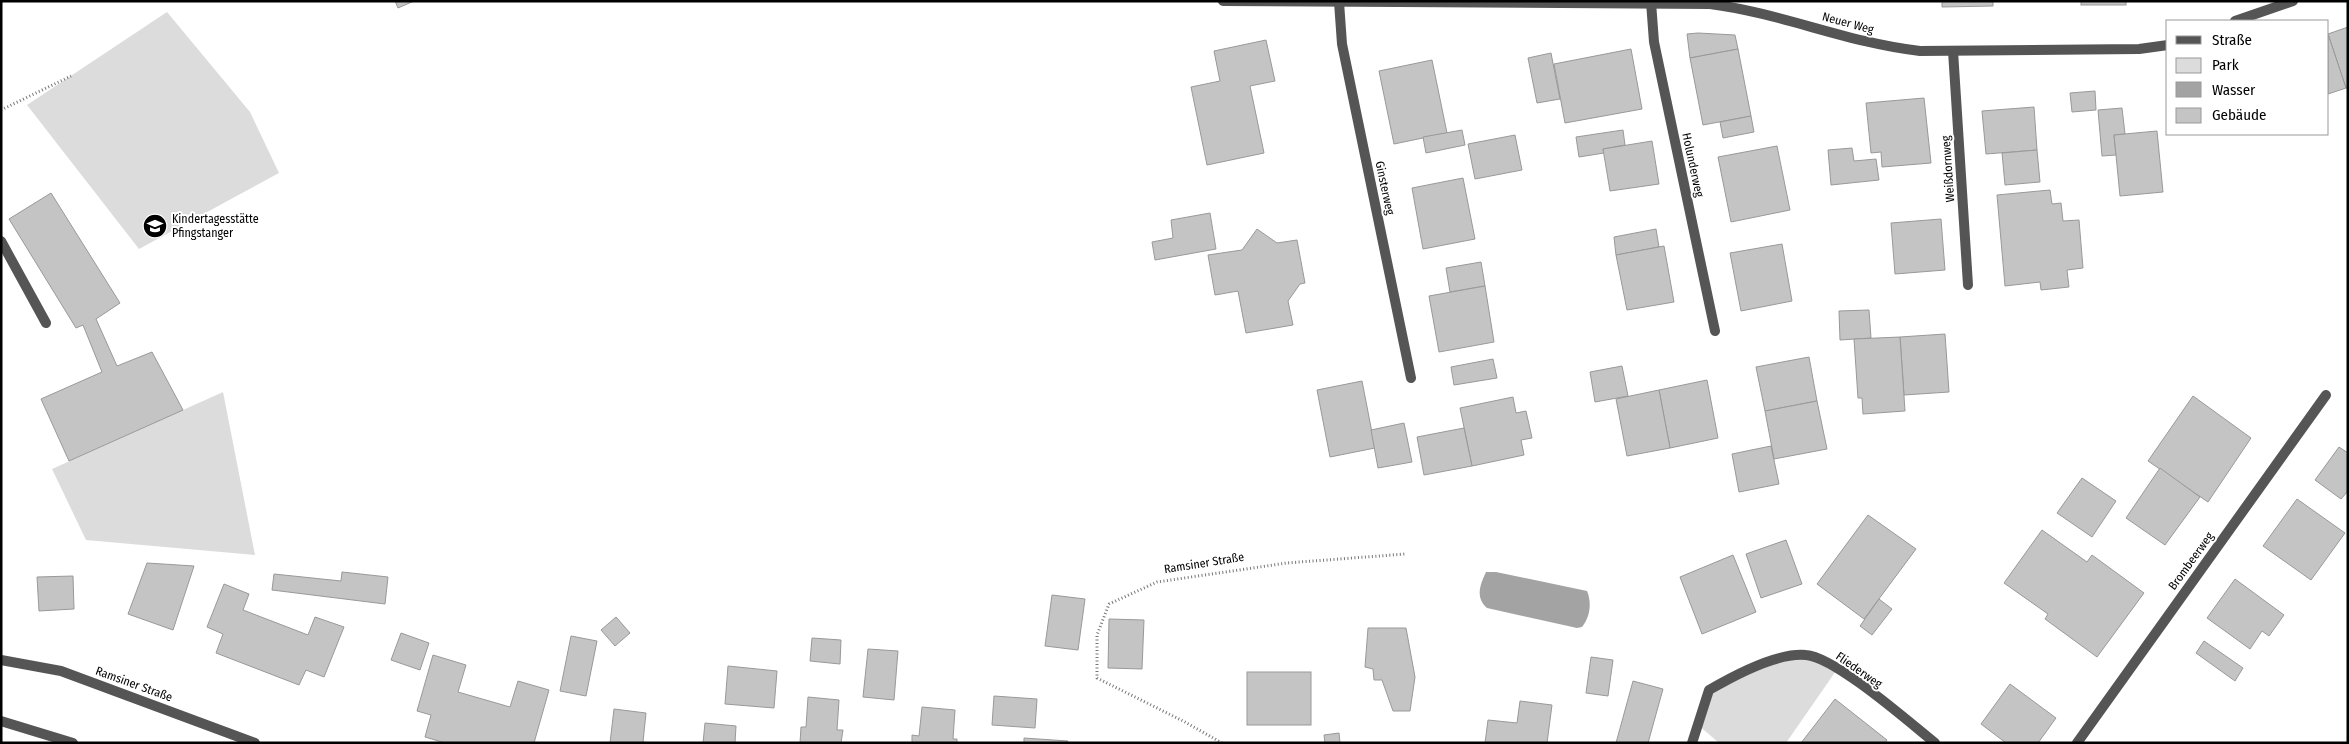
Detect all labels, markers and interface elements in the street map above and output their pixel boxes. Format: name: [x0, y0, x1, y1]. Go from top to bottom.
street label: Neuer Weg: [1821, 9, 1876, 37]
legend: [2166, 20, 2329, 135]
text: Straße: [2212, 31, 2252, 49]
text: Park: [2212, 56, 2239, 74]
text: Wasser: [2212, 81, 2256, 99]
text: Gebäude: [2212, 106, 2267, 124]
street label: Holunderweg: [1679, 132, 1707, 199]
street label: Weißdornweg: [1939, 135, 1957, 203]
street label: Ginsterweg: [1372, 160, 1398, 217]
place label: Kindertagesstätte Pfingstanger: [172, 212, 259, 240]
school or university icon: Kindertagesstätte Pfingstanger: [142, 213, 168, 239]
street label: Brombeerweg: [2165, 529, 2217, 593]
street label: Ramsiner Straße: [1163, 550, 1245, 576]
street label: Fliederweg: [1833, 649, 1885, 691]
street label: Ramsiner Straße: [94, 664, 174, 704]

